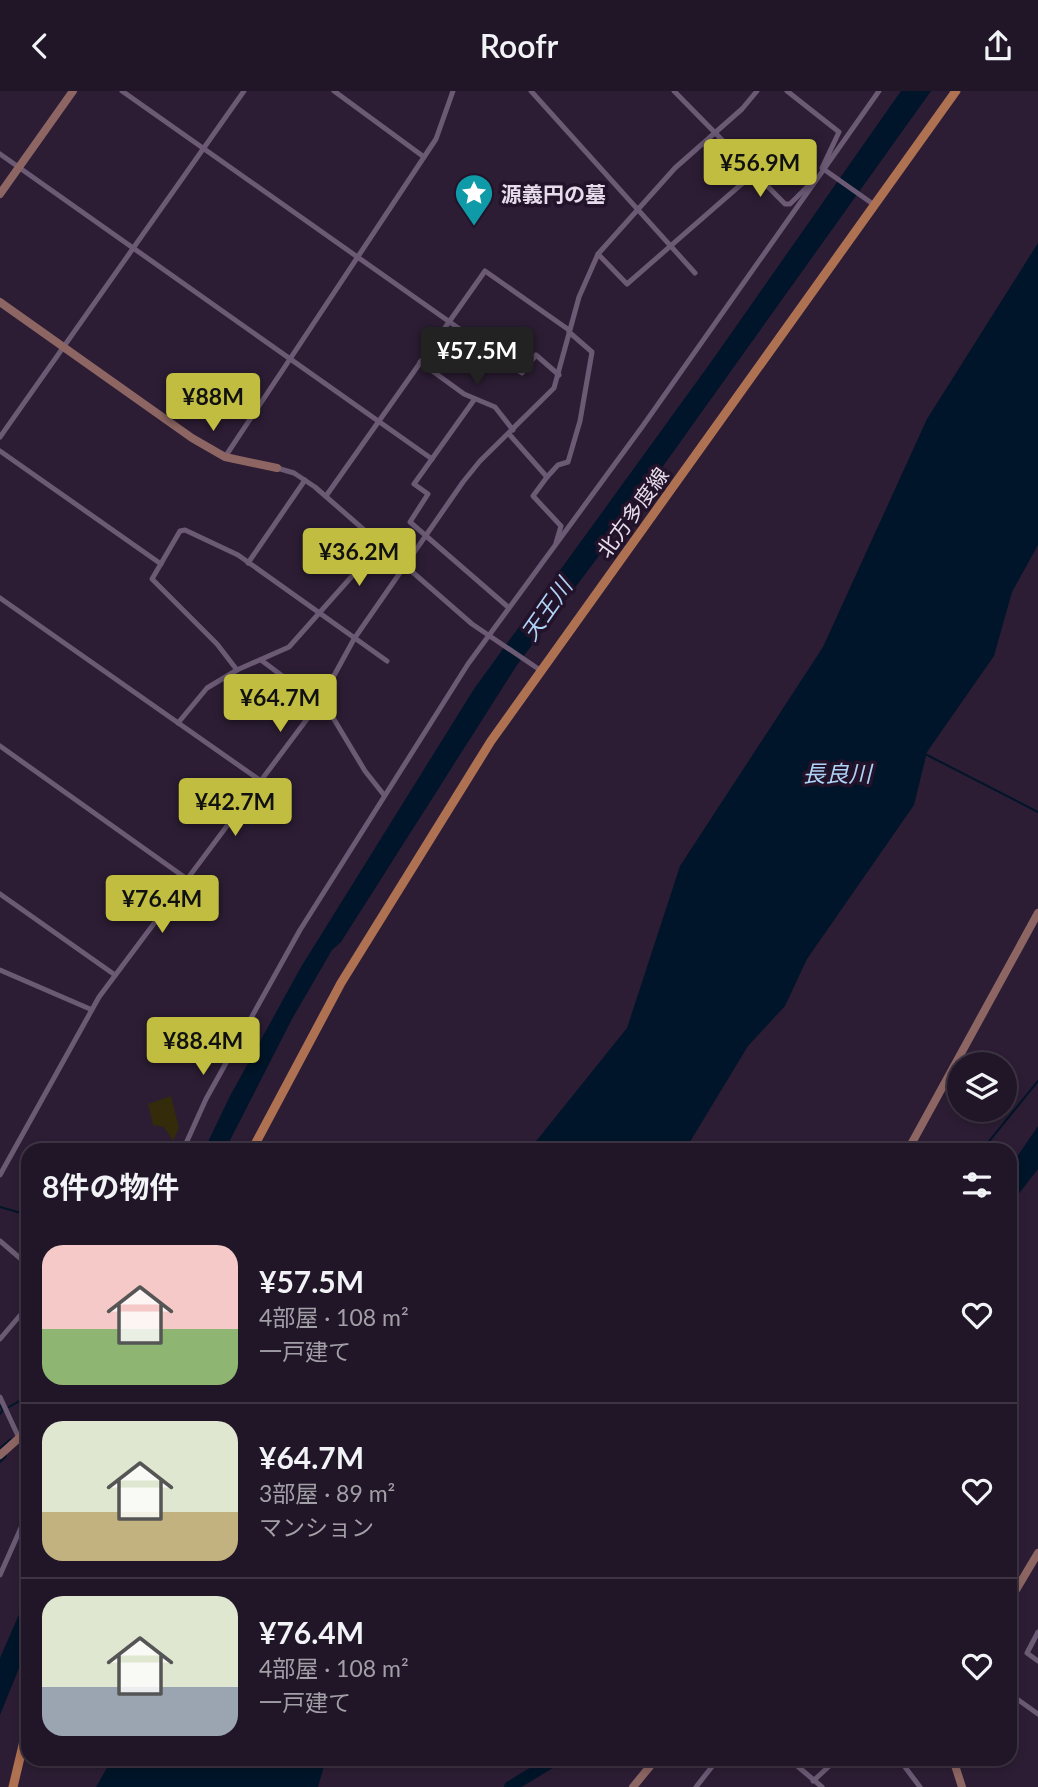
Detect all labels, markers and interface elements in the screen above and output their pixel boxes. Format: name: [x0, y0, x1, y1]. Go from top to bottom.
text: Roofr: [480, 26, 558, 65]
icon: back: [21, 27, 59, 65]
icon: share: [979, 27, 1017, 65]
pin: ¥56.9M: [703, 139, 817, 199]
text: ¥56.9M: [720, 148, 800, 176]
place icon: 源義円の墓: [453, 172, 495, 227]
place label: 源義円の墓: [501, 181, 606, 206]
pin: ¥57.5M: [420, 327, 534, 387]
text: ¥57.5M: [437, 336, 517, 364]
pin: ¥88M: [172, 373, 254, 433]
text: ¥88M: [182, 382, 244, 410]
street label: 北方多度線: [591, 462, 673, 562]
pin: ¥36.2M: [302, 529, 416, 588]
text: ¥36.2M: [319, 537, 399, 565]
water label: 天王川: [515, 570, 579, 645]
pin: ¥64.7M: [223, 675, 337, 734]
text: ¥64.7M: [240, 683, 320, 711]
water label: 長良川: [803, 759, 875, 787]
pin: ¥42.7M: [178, 779, 292, 838]
text: ¥42.7M: [195, 787, 275, 815]
pin: ¥76.4M: [105, 875, 219, 935]
text: ¥76.4M: [122, 884, 202, 912]
pin: ¥88.4M: [146, 1017, 260, 1077]
text: ¥88.4M: [163, 1026, 243, 1054]
map controls: [947, 1052, 1017, 1122]
button: layers: [947, 1052, 1017, 1122]
icon: filters: [958, 1166, 996, 1204]
text: 8件の物件: [42, 1168, 179, 1204]
text: ¥57.5M: [259, 1263, 364, 1299]
icon: home: [98, 1273, 182, 1357]
icon: heart: [958, 1296, 996, 1334]
text: 4部屋 · 108 m²: [259, 1303, 409, 1331]
text: 一戸建て: [259, 1337, 351, 1365]
text: ¥64.7M: [259, 1439, 364, 1475]
icon: home: [98, 1449, 182, 1533]
icon: heart: [958, 1472, 996, 1510]
text: 3部屋 · 89 m²: [259, 1479, 395, 1507]
text: マンション: [259, 1513, 374, 1541]
text: ¥76.4M: [259, 1614, 364, 1650]
icon: home: [98, 1624, 182, 1708]
icon: heart: [958, 1647, 996, 1685]
text: 4部屋 · 108 m²: [259, 1654, 409, 1682]
text: 一戸建て: [259, 1688, 351, 1716]

